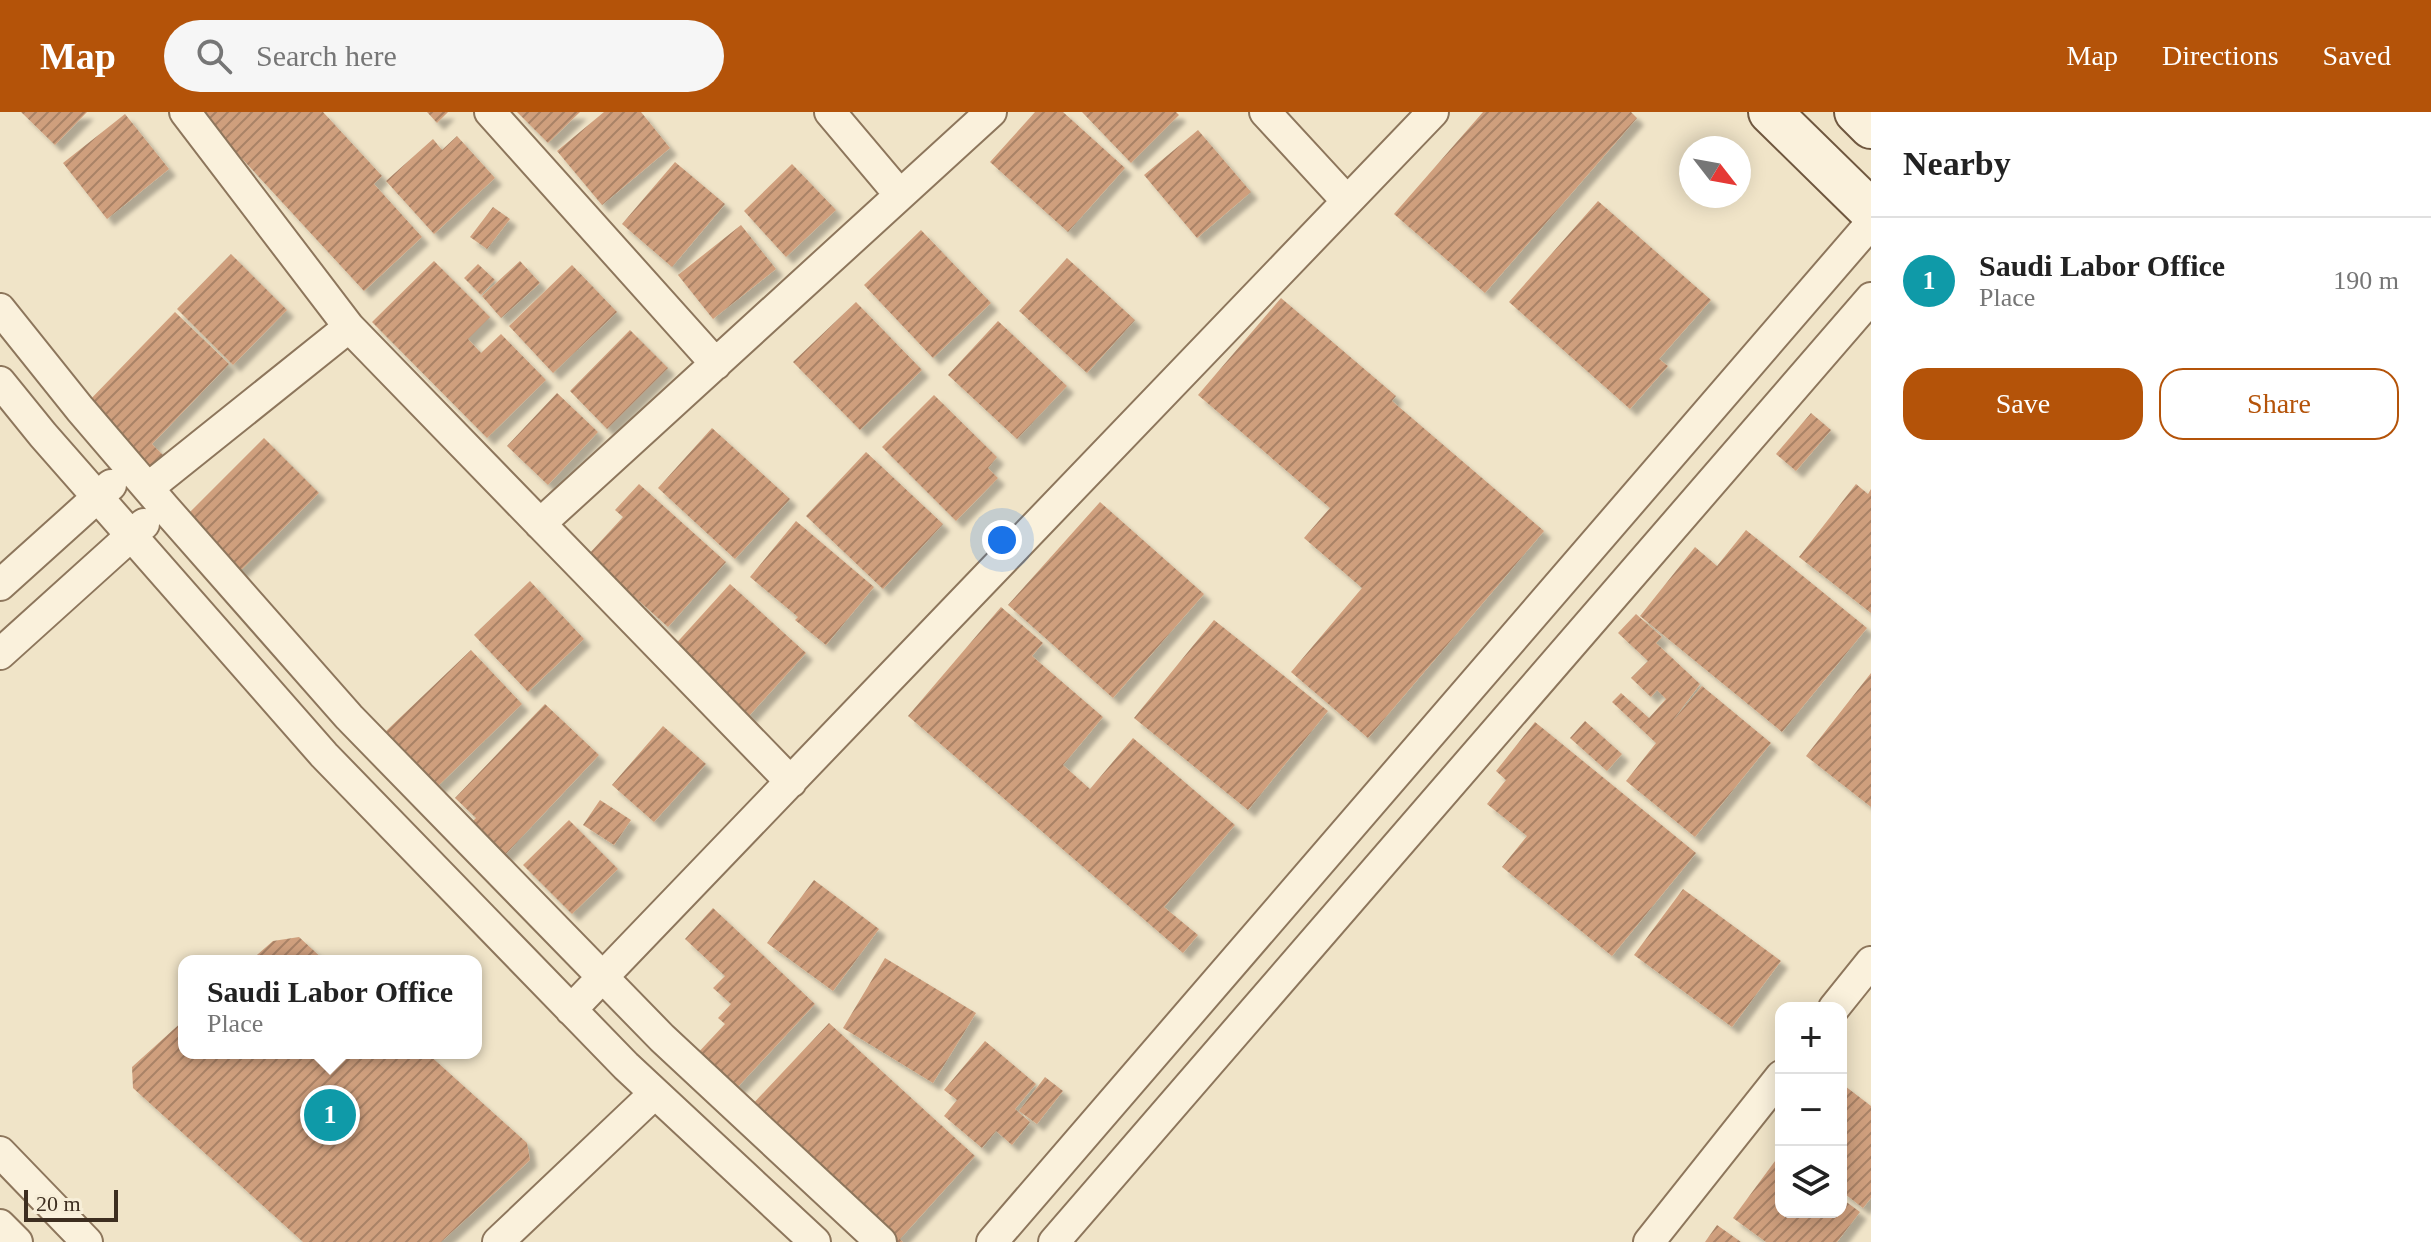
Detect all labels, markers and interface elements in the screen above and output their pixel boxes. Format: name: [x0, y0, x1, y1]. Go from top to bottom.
search box: [164, 20, 724, 92]
icon: search: [192, 34, 236, 78]
text: Map: [40, 35, 116, 77]
text: Search here: [256, 39, 397, 72]
text: Map: [2067, 40, 2118, 71]
text: Directions: [2162, 40, 2279, 71]
text: Saved: [2323, 40, 2391, 71]
north arrow: [1679, 136, 1751, 208]
text: Nearby: [1903, 145, 2011, 182]
text: Saudi Labor Office: [1979, 249, 2225, 282]
text: 1: [1923, 266, 1936, 295]
text: 190 m: [2333, 266, 2399, 295]
text: Place: [1979, 283, 2035, 312]
button: Save: [1903, 368, 2143, 440]
button: Share: [2159, 368, 2399, 440]
your location: [982, 520, 1022, 560]
popup: [178, 955, 482, 1059]
text: Saudi Labor Office: [207, 975, 453, 1008]
map controls: [1775, 1002, 1847, 1218]
button: +: [1775, 1002, 1847, 1074]
text: Place: [207, 1009, 263, 1038]
button: −: [1775, 1074, 1847, 1146]
pin: 1: [304, 1085, 356, 1145]
button: layers: [1775, 1146, 1847, 1218]
scale bar: [24, 1186, 118, 1222]
text: 20 m: [36, 1191, 81, 1216]

